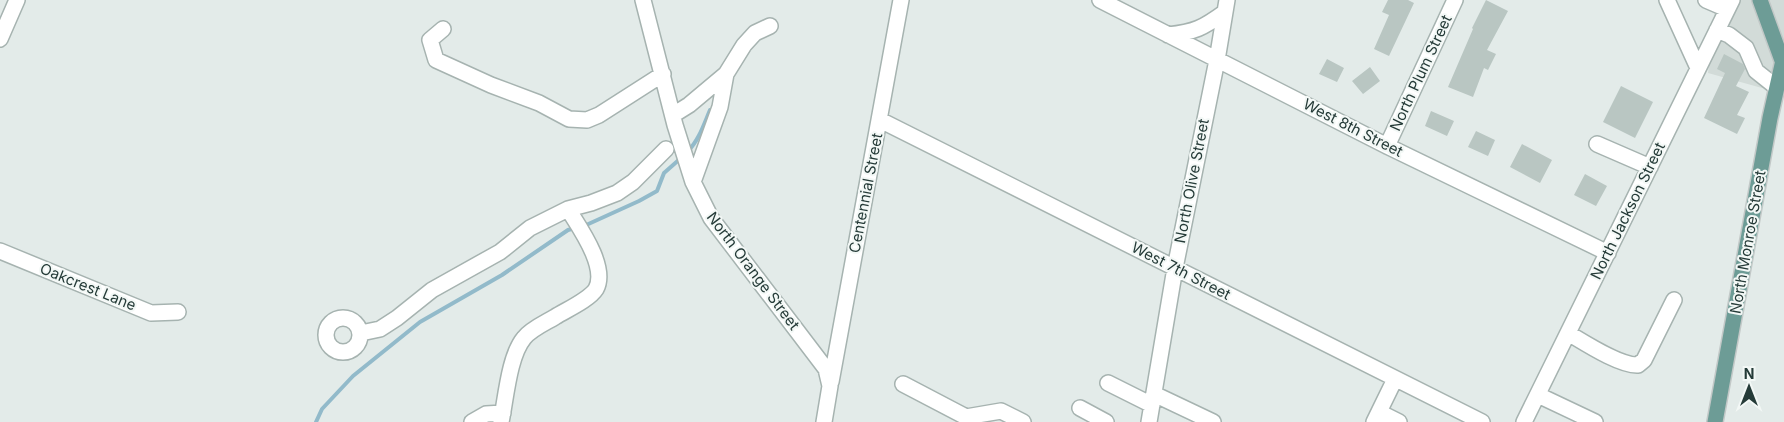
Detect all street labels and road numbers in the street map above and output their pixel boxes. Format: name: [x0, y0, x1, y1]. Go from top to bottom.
street label: North Plum Street: [1385, 12, 1456, 134]
street label: West 8th Street: [1300, 94, 1406, 161]
street label: North Olive Street: [1170, 117, 1213, 245]
street label: Centennial Street: [845, 131, 886, 255]
street label: North Jackson Street: [1586, 139, 1669, 282]
street label: North Monroe Street: [1726, 169, 1769, 315]
street label: North Orange Street: [703, 208, 804, 334]
street label: West 7th Street: [1129, 237, 1234, 304]
street label: Oakcrest Lane: [37, 259, 139, 314]

